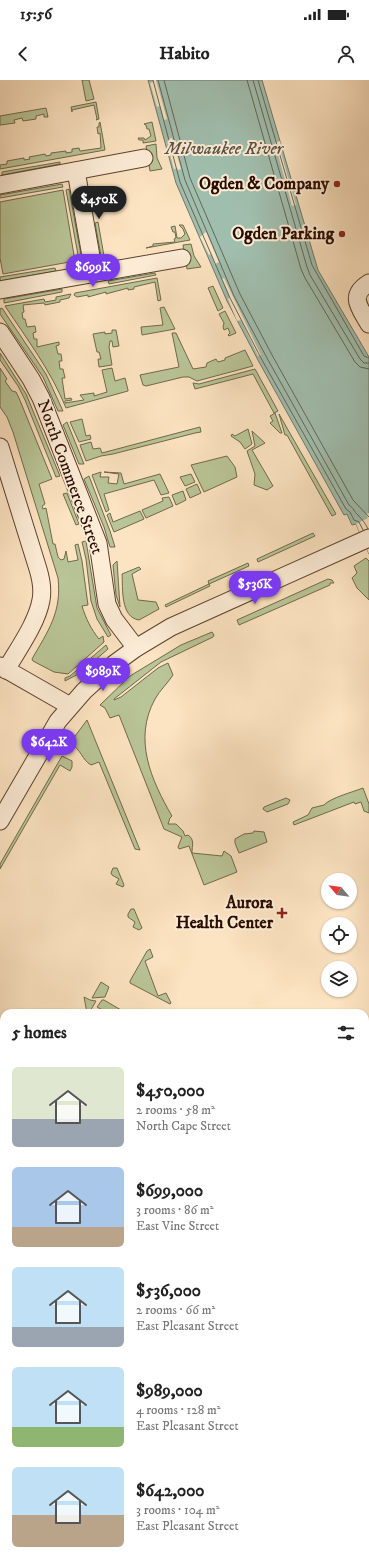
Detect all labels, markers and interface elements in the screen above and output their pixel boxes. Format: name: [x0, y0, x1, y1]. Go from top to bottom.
text: 15:56: [20, 5, 52, 24]
icon: back: [12, 43, 34, 65]
text: Habito: [159, 43, 210, 65]
icon: person: [335, 43, 357, 65]
water label: Milwaukee River: [163, 138, 285, 160]
place label: Ogden & Company: [199, 173, 330, 195]
marker: Ogden & Company: [332, 179, 342, 189]
pin: $450K: [71, 186, 127, 220]
text: $450K: [80, 191, 118, 207]
place label: Ogden Parking: [232, 223, 335, 245]
marker: Ogden Parking: [337, 229, 347, 239]
pin: $699K: [65, 254, 121, 288]
text: $699K: [75, 259, 111, 275]
street label: North Commerce Street: [32, 397, 108, 558]
pin: $536K: [227, 571, 283, 605]
text: $536K: [238, 576, 272, 592]
pin: $989K: [75, 658, 131, 692]
text: $989K: [85, 663, 121, 679]
pin: $642K: [21, 729, 77, 763]
text: $642K: [31, 734, 67, 750]
north arrow: [321, 873, 357, 909]
map controls: [321, 873, 357, 997]
place label: Aurora Health Center: [176, 892, 274, 934]
marker: Aurora Health Center: [276, 907, 288, 919]
button: locate: [321, 917, 357, 953]
button: layers: [321, 961, 357, 997]
text: 5 homes: [12, 1022, 67, 1044]
icon: filters: [335, 1022, 357, 1044]
text: $450,000: [136, 1080, 205, 1102]
icon: home: [44, 1083, 92, 1131]
text: 2 rooms · 58 m²: [136, 1102, 215, 1118]
text: North Cape Street: [136, 1118, 231, 1134]
text: $699,000: [136, 1180, 203, 1202]
icon: home: [44, 1183, 92, 1231]
text: 3 rooms · 86 m²: [136, 1202, 214, 1218]
text: East Vine Street: [136, 1218, 219, 1234]
text: $536,000: [136, 1280, 201, 1302]
icon: home: [44, 1283, 92, 1331]
text: 2 rooms · 66 m²: [136, 1302, 215, 1318]
text: East Pleasant Street: [136, 1318, 239, 1334]
text: $989,000: [136, 1380, 203, 1402]
icon: home: [44, 1383, 92, 1431]
text: 4 rooms · 128 m²: [136, 1402, 221, 1418]
text: East Pleasant Street: [136, 1418, 239, 1434]
text: $642,000: [136, 1480, 204, 1502]
icon: home: [44, 1483, 92, 1531]
text: 3 rooms · 104 m²: [136, 1502, 219, 1518]
text: East Pleasant Street: [136, 1518, 239, 1534]

